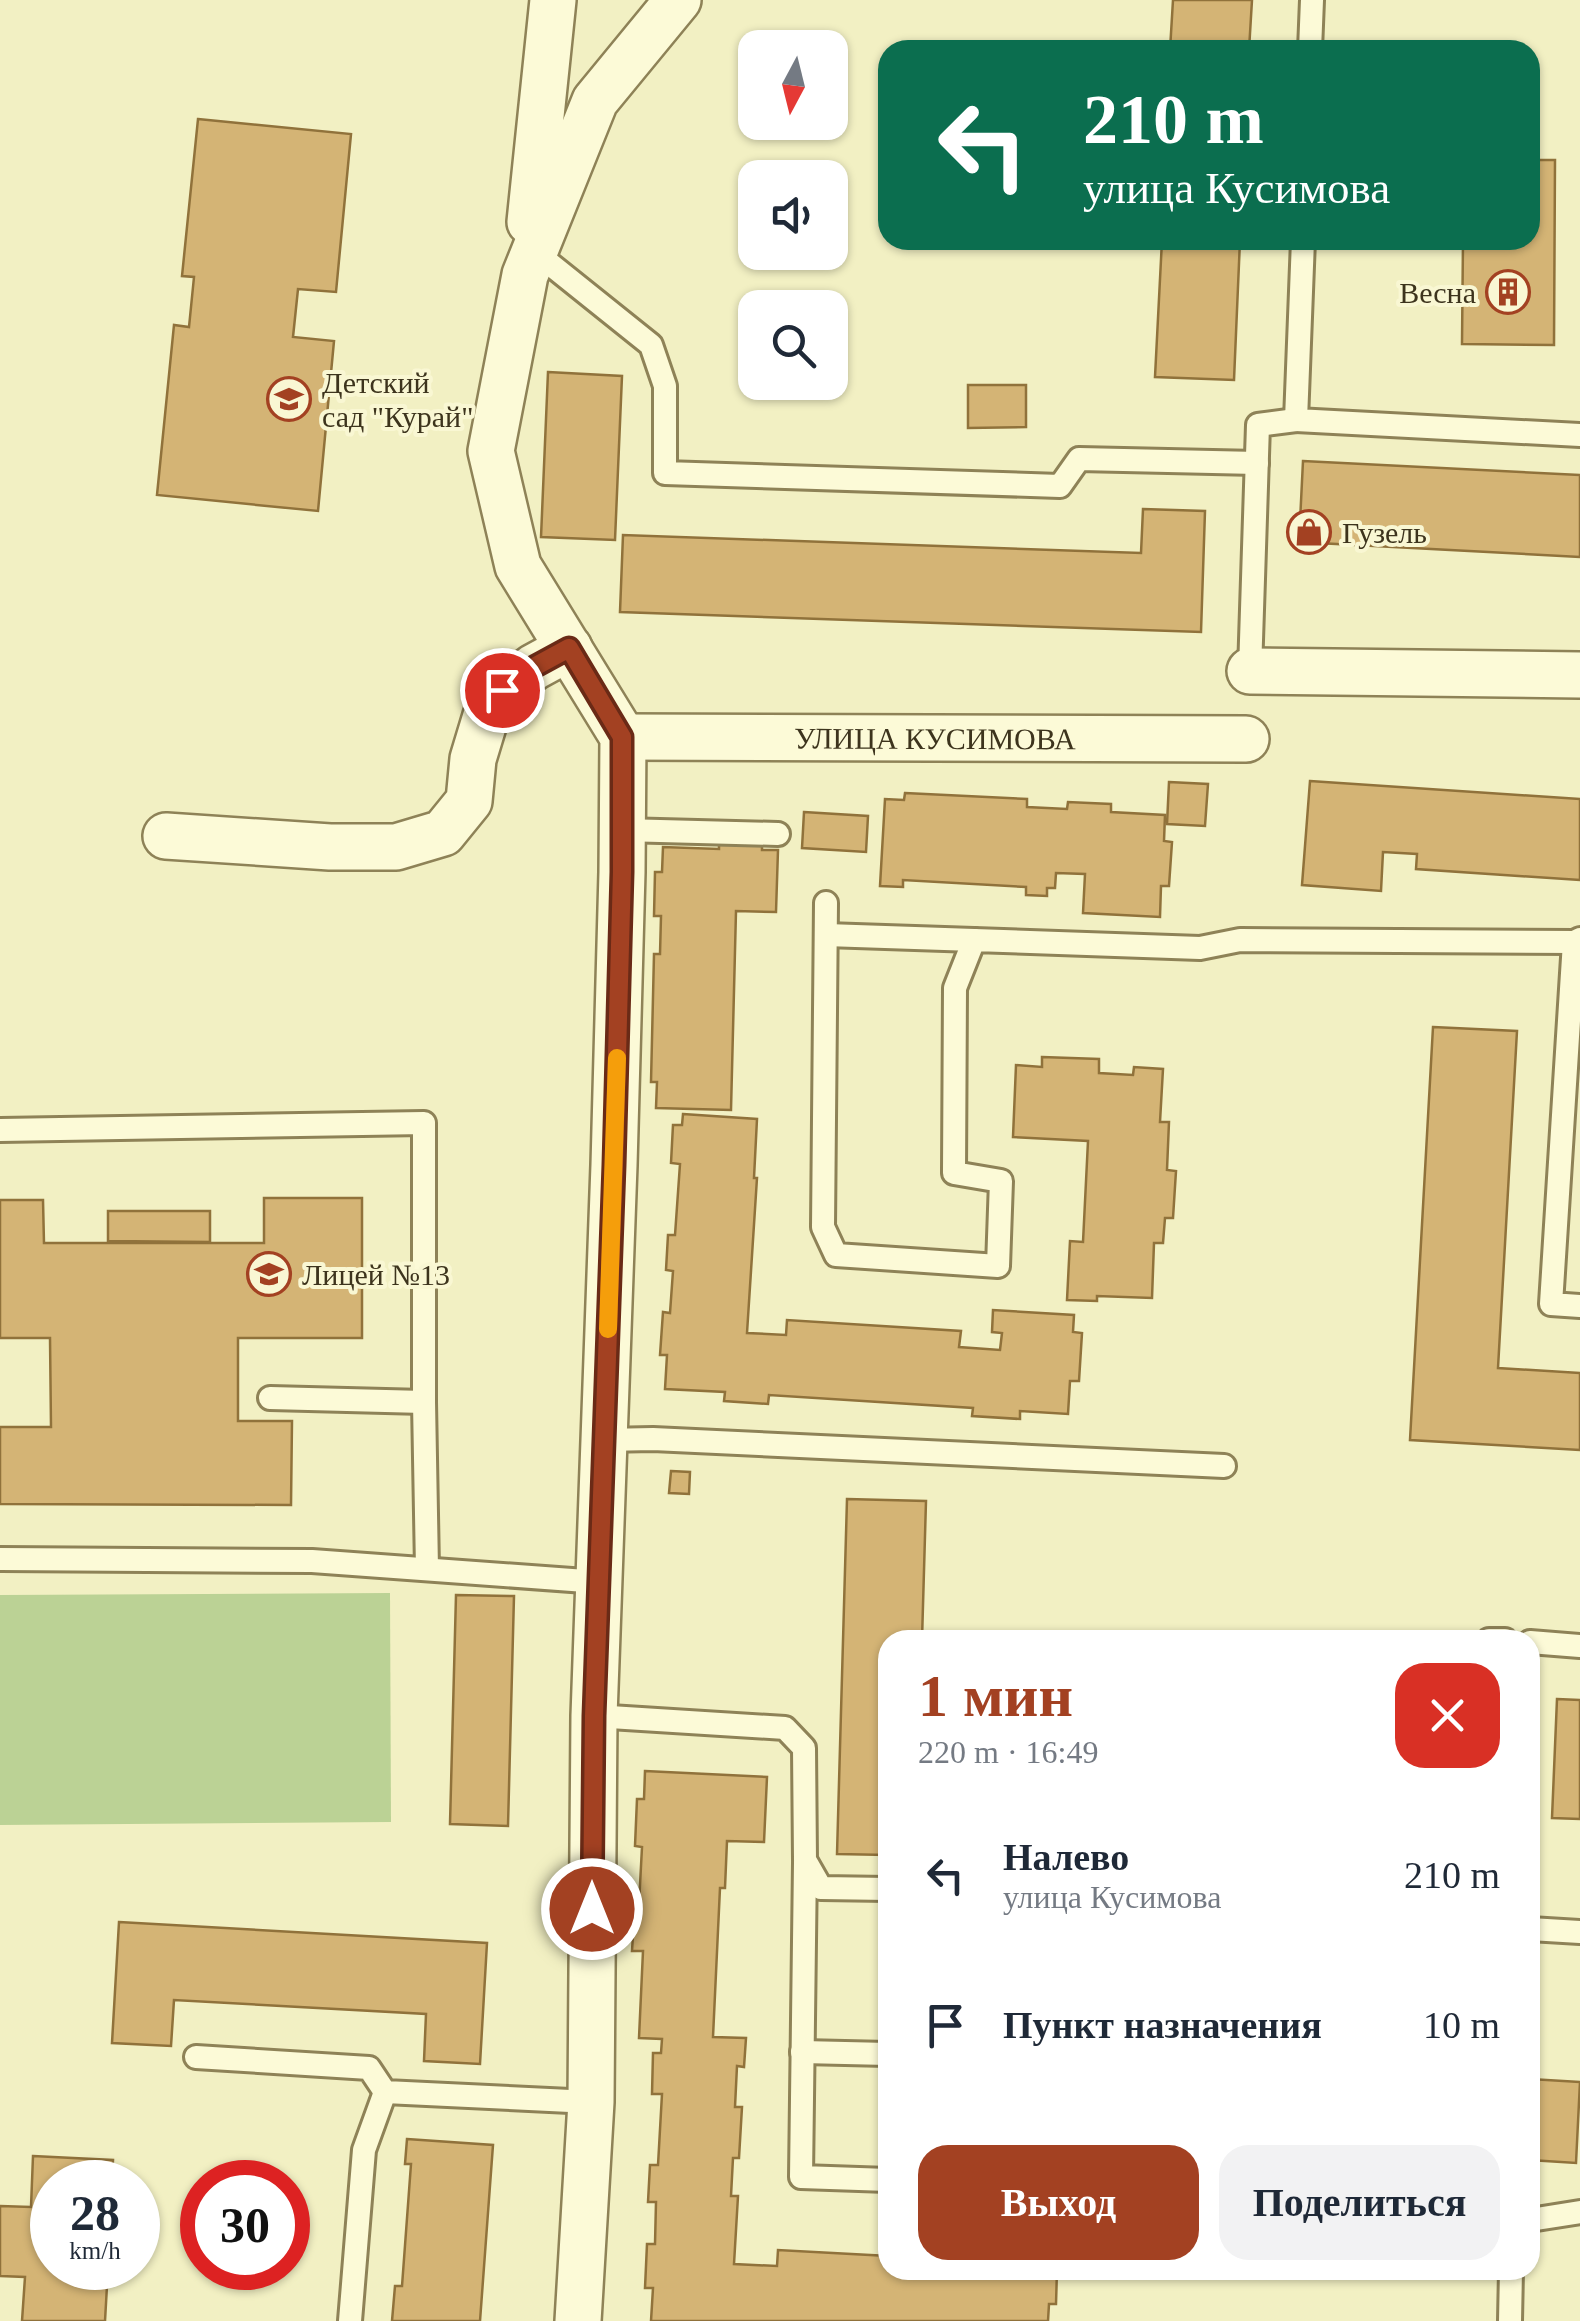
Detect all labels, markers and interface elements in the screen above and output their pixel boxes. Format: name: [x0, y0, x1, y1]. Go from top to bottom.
north arrow: [738, 30, 848, 140]
map controls: [738, 30, 848, 400]
icon: left: [918, 80, 1048, 210]
text: 210 m: [1083, 81, 1264, 158]
button: sound: [738, 160, 848, 270]
text: улица Кусимова: [1083, 163, 1390, 213]
building icon: Весна: [1485, 269, 1531, 315]
place label: Весна: [1399, 276, 1476, 309]
button: search: [738, 290, 848, 400]
place label: Детский сад "Курай": [322, 366, 473, 433]
school or university icon: Детский сад "Курай": [266, 376, 312, 422]
shop icon: Гузель: [1286, 509, 1332, 555]
place label: Гузель: [1342, 516, 1427, 549]
pin: [460, 648, 545, 733]
icon: arrive: [475, 663, 530, 718]
street label: УЛИЦА КУСИМОВА: [794, 721, 1076, 755]
school or university icon: Лицей №13: [246, 1251, 292, 1297]
place label: Лицей №13: [302, 1258, 450, 1291]
text: 1 мин: [918, 1663, 1073, 1729]
button: close: [1395, 1663, 1500, 1768]
text: 220 m · 16:49: [918, 1734, 1098, 1770]
text: Налево: [1003, 1836, 1129, 1878]
icon: left: [918, 1848, 973, 1903]
text: 210 m: [1404, 1854, 1500, 1896]
position arrow: [540, 1857, 644, 1961]
text: улица Кусимова: [1003, 1879, 1221, 1915]
icon: arrive: [918, 1998, 973, 2053]
text: Пункт назначения: [1003, 2004, 1322, 2046]
text: 10 m: [1423, 2004, 1500, 2046]
button: Выход: [918, 2145, 1199, 2260]
button: Поделиться: [1219, 2145, 1500, 2260]
speed limit sign: 30: [180, 2160, 310, 2290]
text: 28: [70, 2185, 120, 2241]
text: km/h: [69, 2237, 121, 2264]

